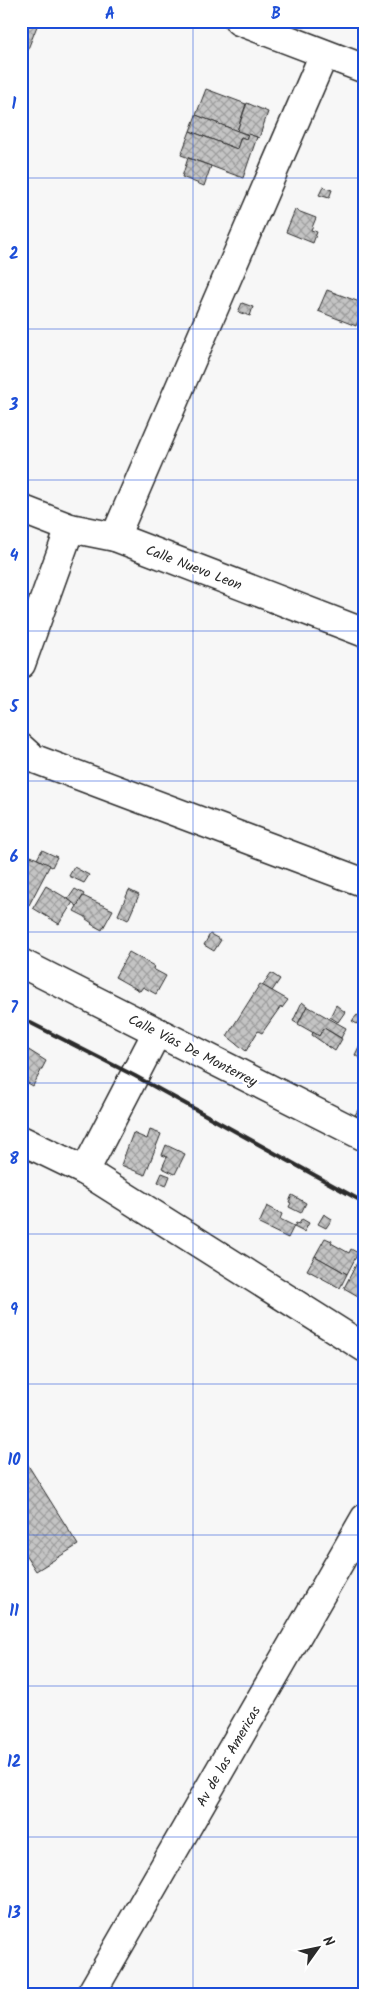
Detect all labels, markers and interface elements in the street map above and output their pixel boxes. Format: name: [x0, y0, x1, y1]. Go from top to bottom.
text: A: [105, 2, 115, 27]
text: B: [271, 2, 281, 27]
text: 1: [12, 92, 17, 117]
text: 2: [9, 242, 19, 267]
text: 3: [9, 393, 19, 418]
street label: Calle Nuevo Leon: [142, 539, 245, 596]
text: 4: [10, 544, 19, 569]
text: 5: [9, 695, 20, 720]
text: 6: [10, 845, 19, 870]
text: 7: [10, 996, 18, 1021]
street label: Calle Vías De Monterrey: [124, 1009, 261, 1093]
text: 8: [9, 1147, 19, 1172]
text: 9: [10, 1298, 18, 1323]
text: 10: [7, 1448, 21, 1473]
text: 11: [9, 1599, 19, 1624]
street label: Av de las Americas: [191, 1702, 267, 1811]
text: 12: [7, 1750, 21, 1775]
text: 13: [7, 1901, 21, 1926]
north arrow: [294, 1922, 344, 1972]
text: N: [316, 1932, 340, 1951]

